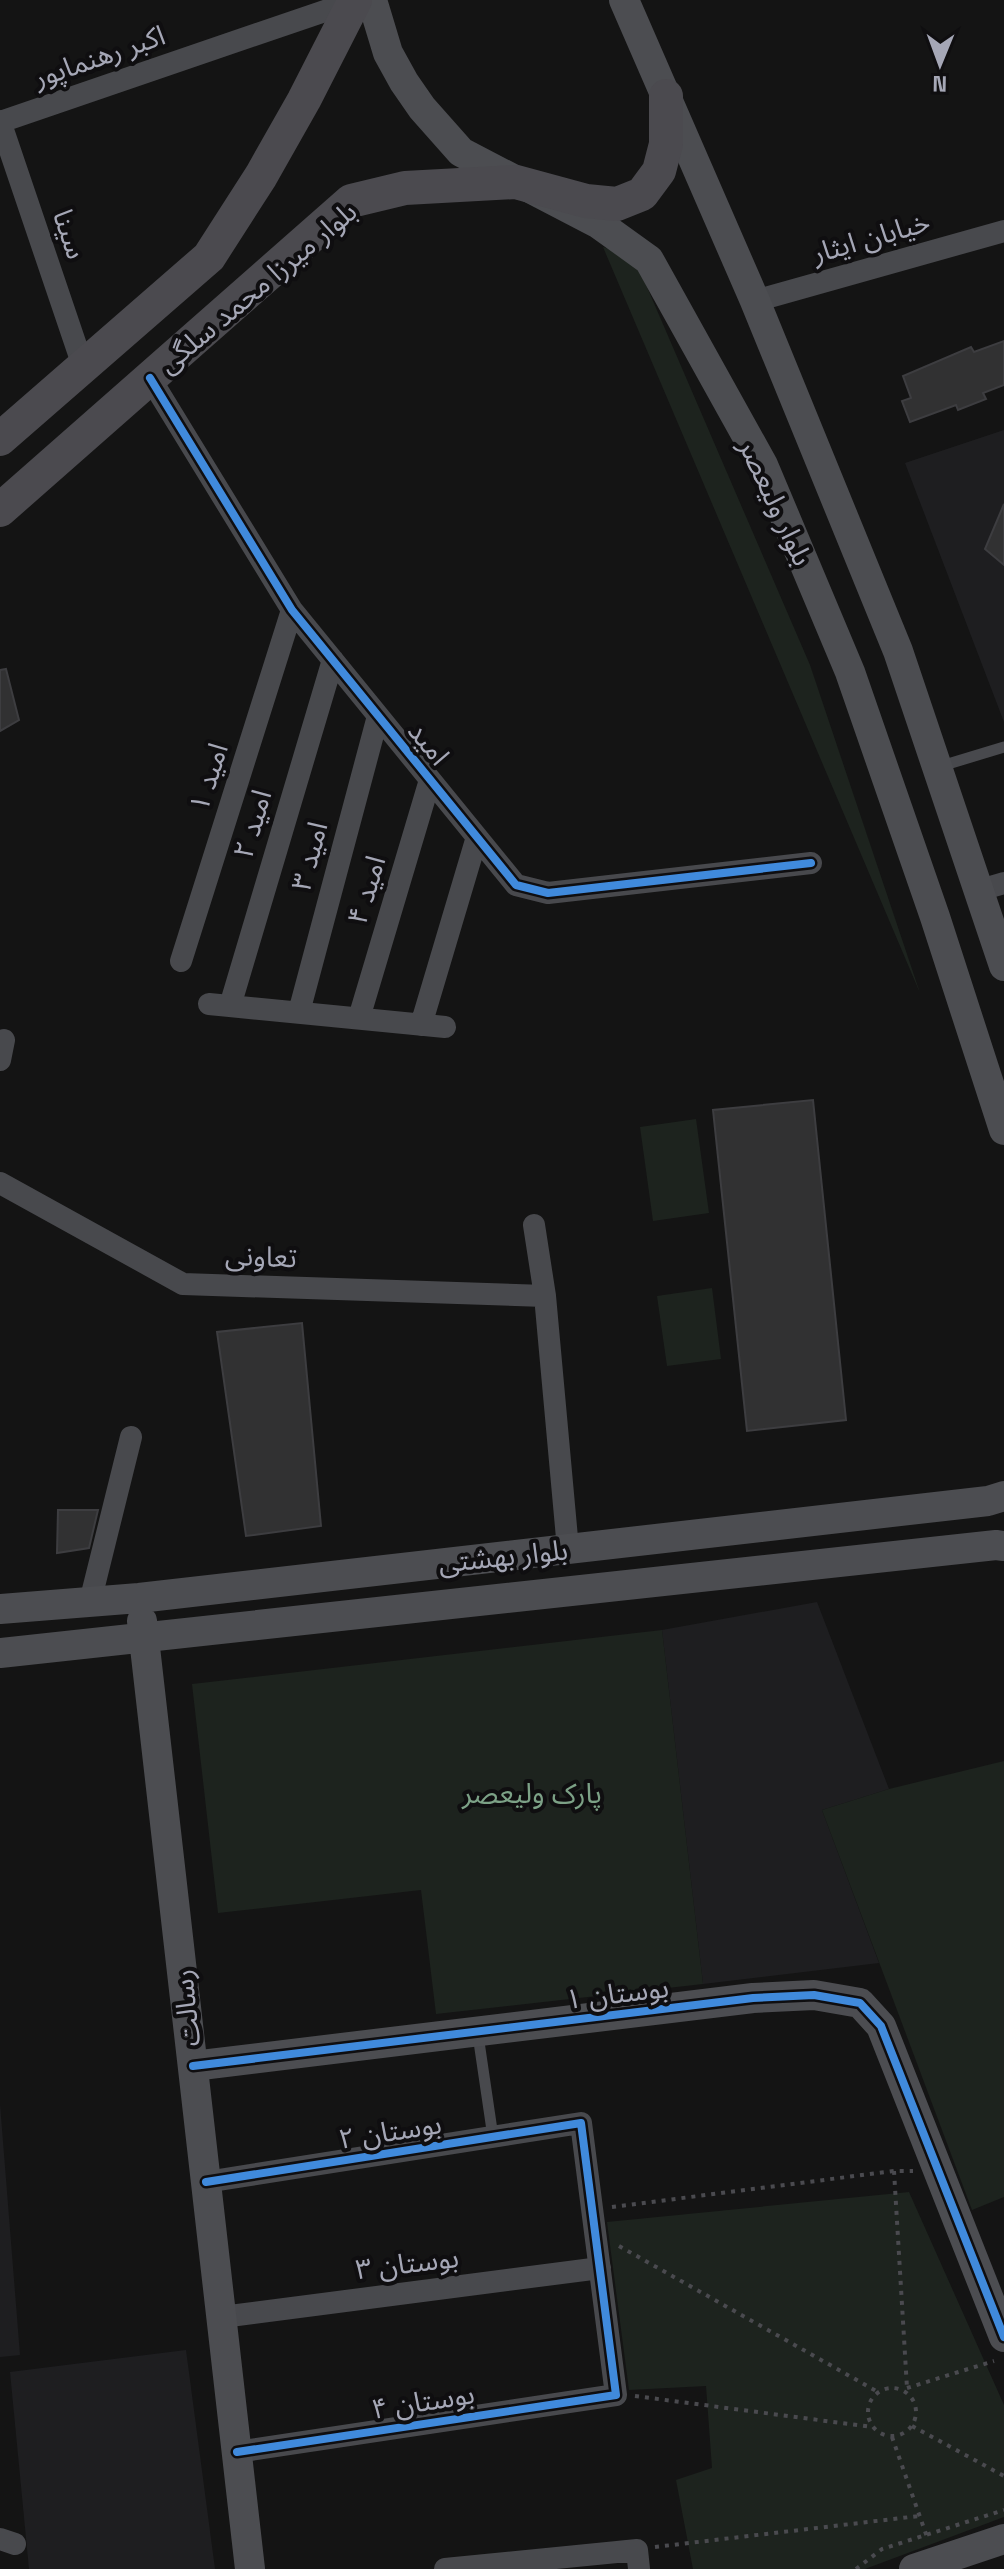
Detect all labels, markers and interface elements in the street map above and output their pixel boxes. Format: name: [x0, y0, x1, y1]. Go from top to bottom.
street label: اکبر رهنماپور: [27, 17, 170, 96]
north arrow: [900, 24, 980, 104]
text: N: [932, 70, 947, 98]
street label: بلوار میرزا محمد سلگی: [150, 193, 364, 381]
street label: خیابان ایثار: [807, 203, 934, 271]
street label: سینا: [45, 204, 95, 264]
street label: بلوار ولیعصر: [731, 432, 821, 571]
street label: امید: [400, 714, 458, 772]
street label: امید ۱: [180, 738, 236, 816]
street label: امید ۲: [225, 785, 279, 863]
street label: امید ۳: [283, 818, 335, 894]
street label: امید ۴: [339, 851, 393, 929]
street label: تعاونی: [225, 1237, 297, 1275]
street label: بلوار بهشتی: [437, 1531, 569, 1581]
park label: پارک ولیعصر: [461, 1775, 602, 1811]
street label: رسالت: [164, 1968, 208, 2048]
street label: بوستان ۱: [563, 1969, 671, 2017]
street label: بوستان ۲: [336, 2105, 444, 2157]
street label: بوستان ۳: [353, 2239, 461, 2287]
street label: بوستان ۴: [369, 2375, 477, 2427]

